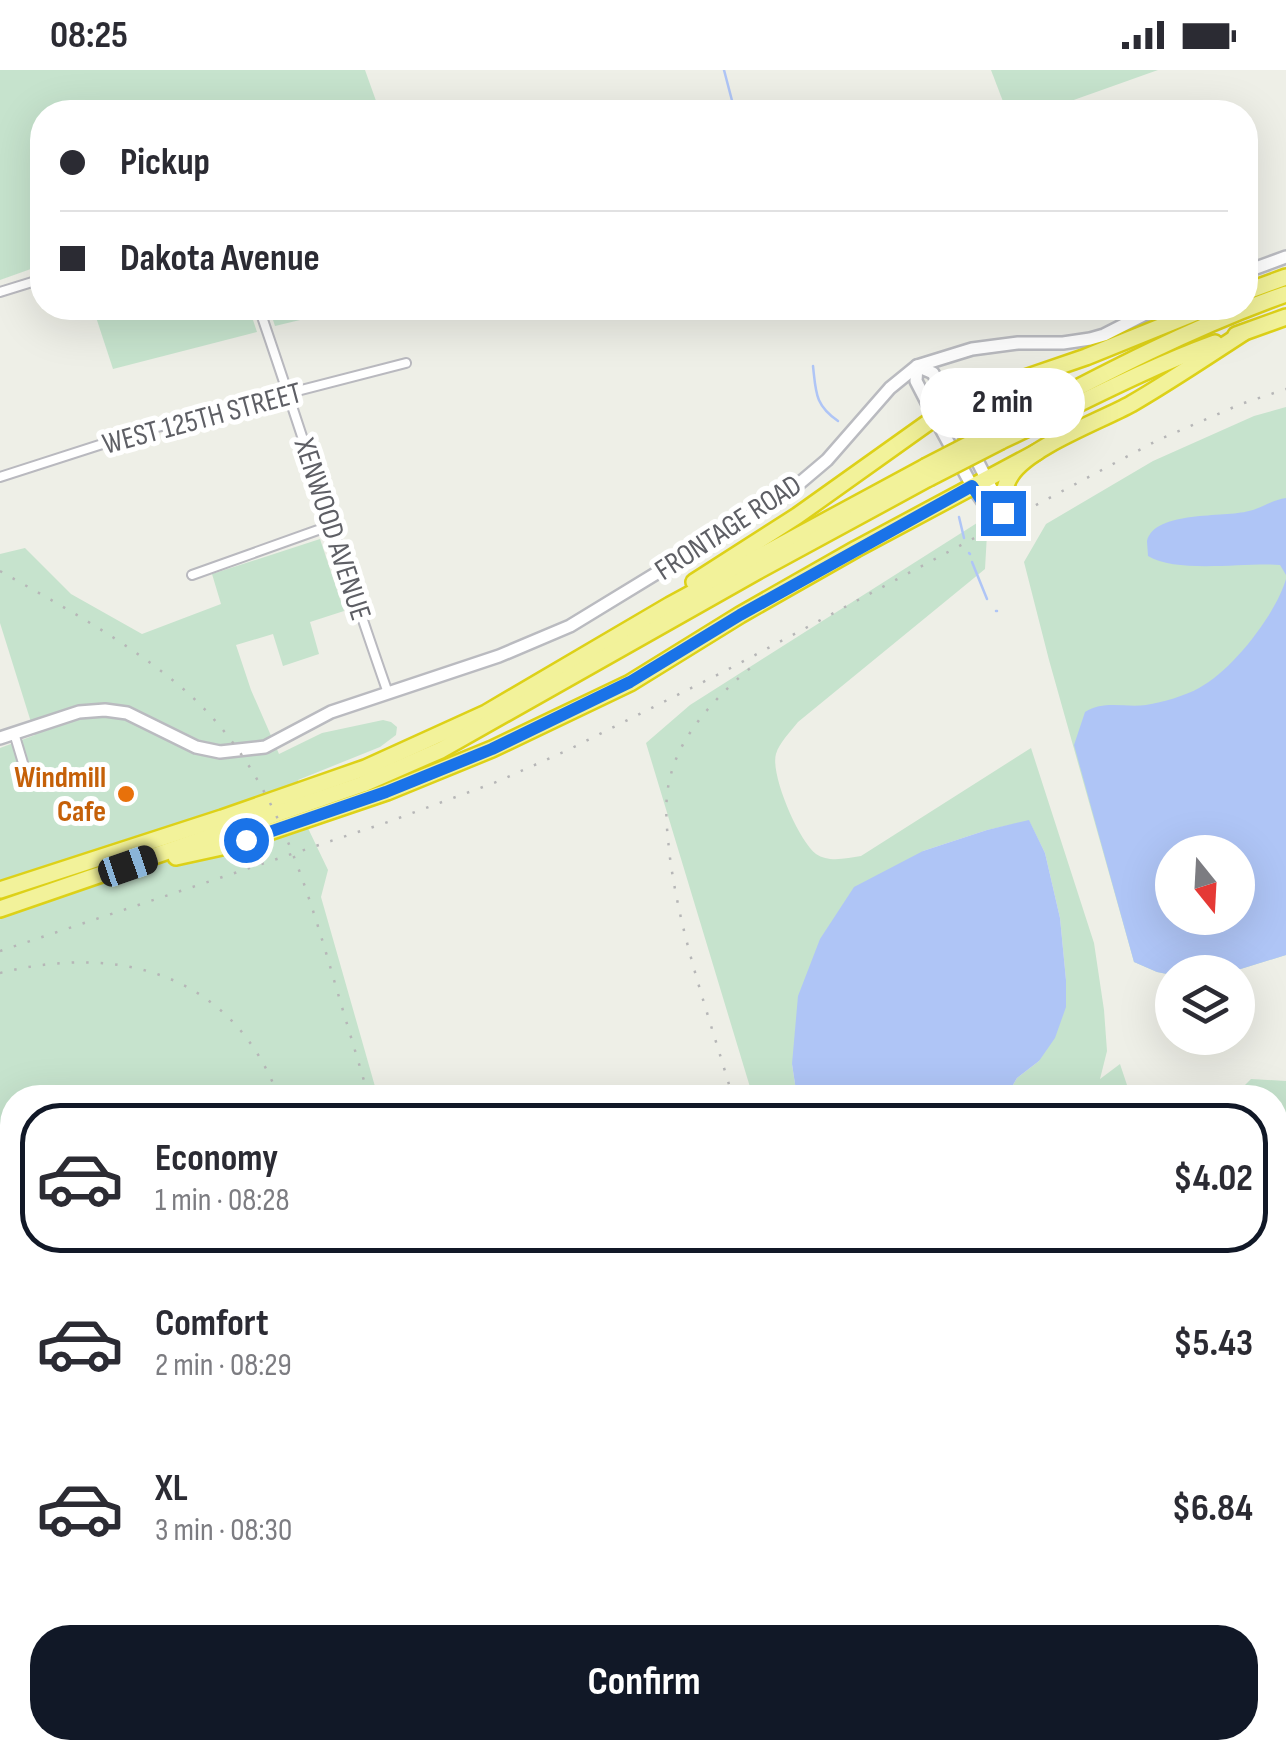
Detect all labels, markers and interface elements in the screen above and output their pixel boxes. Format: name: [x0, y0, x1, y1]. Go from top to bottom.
text: 08:25: [50, 13, 128, 58]
text: Pickup: [120, 140, 210, 185]
text: Dakota Avenue: [120, 236, 320, 281]
callout: 2 min: [920, 368, 1086, 438]
street label: WEST 125TH STREET: [99, 375, 306, 463]
text: 2 min: [972, 383, 1033, 422]
street label: XENWOOD AVENUE: [285, 433, 378, 625]
street label: FRONTAGE ROAD: [649, 467, 808, 588]
route end: [981, 491, 1026, 536]
place label: Windmill Cafe: [14, 760, 106, 830]
marker: Windmill Cafe: [115, 783, 137, 805]
route start: [224, 818, 269, 863]
north arrow: [1155, 835, 1255, 935]
map controls: [1155, 835, 1255, 1055]
car: [95, 842, 161, 890]
button: layers: [1155, 955, 1255, 1055]
icon: car: [35, 1133, 125, 1223]
text: Economy: [155, 1136, 278, 1181]
text: $4.02: [1173, 1156, 1253, 1201]
text: 1 min · 08:28: [155, 1181, 290, 1220]
icon: car: [35, 1298, 125, 1388]
text: Comfort: [155, 1301, 269, 1346]
text: $5.43: [1173, 1321, 1253, 1366]
text: 2 min · 08:29: [155, 1346, 292, 1385]
icon: car: [35, 1463, 125, 1553]
text: XL: [155, 1466, 188, 1511]
text: $6.84: [1172, 1486, 1253, 1531]
text: 3 min · 08:30: [155, 1511, 292, 1550]
button: Confirm: [30, 1625, 1258, 1740]

